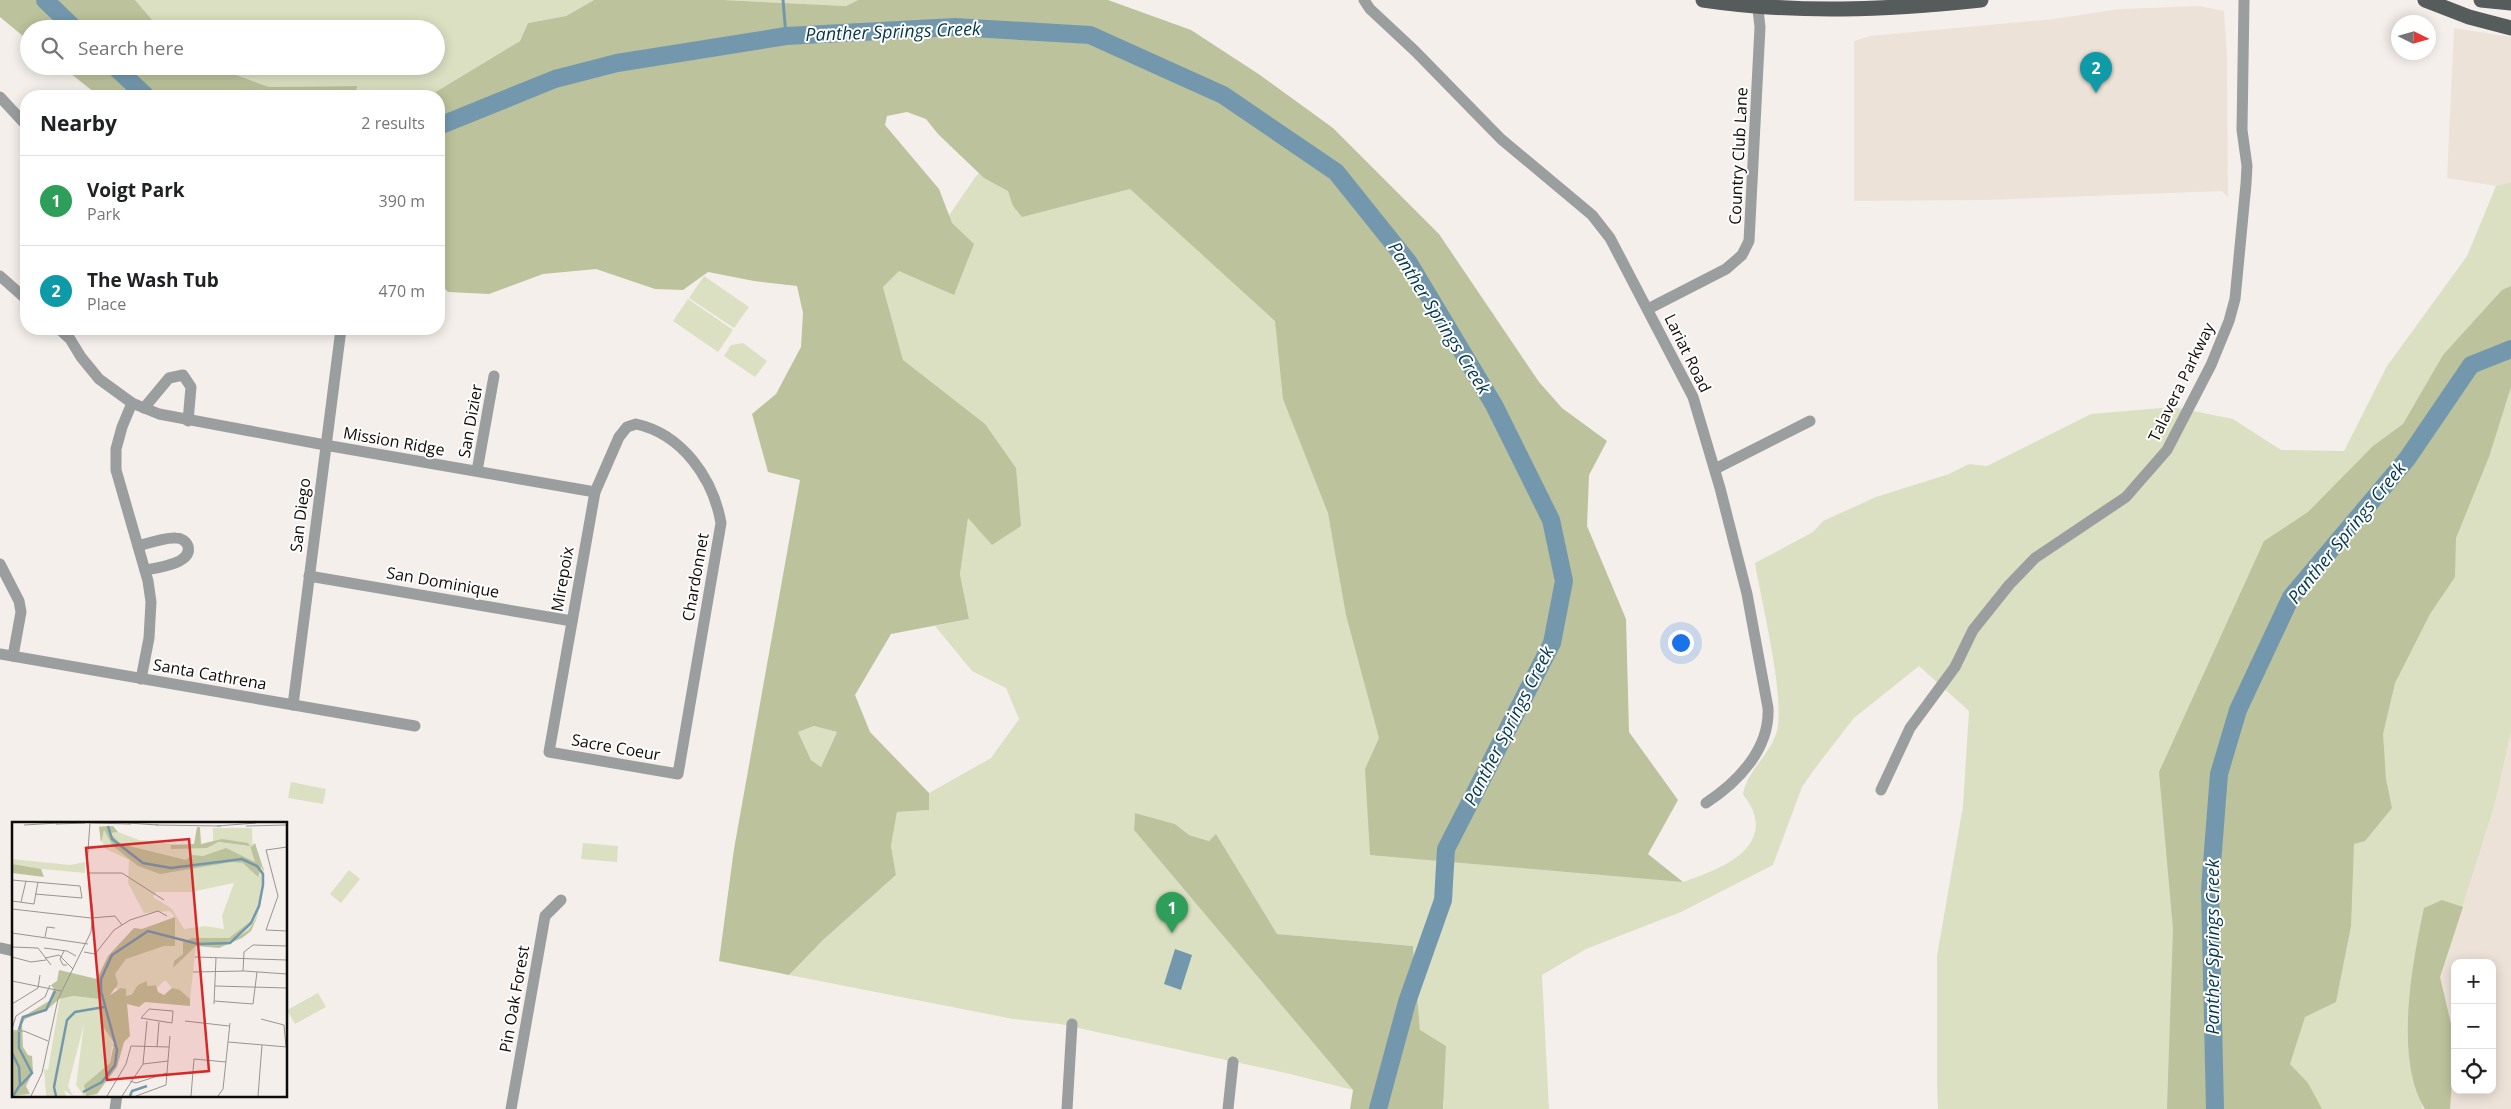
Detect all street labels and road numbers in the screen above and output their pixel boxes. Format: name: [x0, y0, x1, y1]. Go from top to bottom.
street label: Country Club Lane: [1723, 87, 1753, 225]
street label: Lariat Road: [1660, 310, 1716, 396]
street label: Talavera Parkway: [2143, 318, 2220, 445]
street label: San Dizier: [453, 382, 487, 460]
street label: Mission Ridge: [342, 421, 446, 461]
street label: San Diego: [285, 477, 315, 553]
street label: Chardonnet: [676, 531, 714, 623]
street label: Mirepoix: [545, 544, 579, 613]
street label: San Dominique: [385, 561, 501, 603]
street label: Santa Cathrena: [151, 653, 269, 695]
street label: Sacre Coeur: [570, 728, 663, 766]
street label: Pin Oak Forest: [494, 943, 534, 1054]

